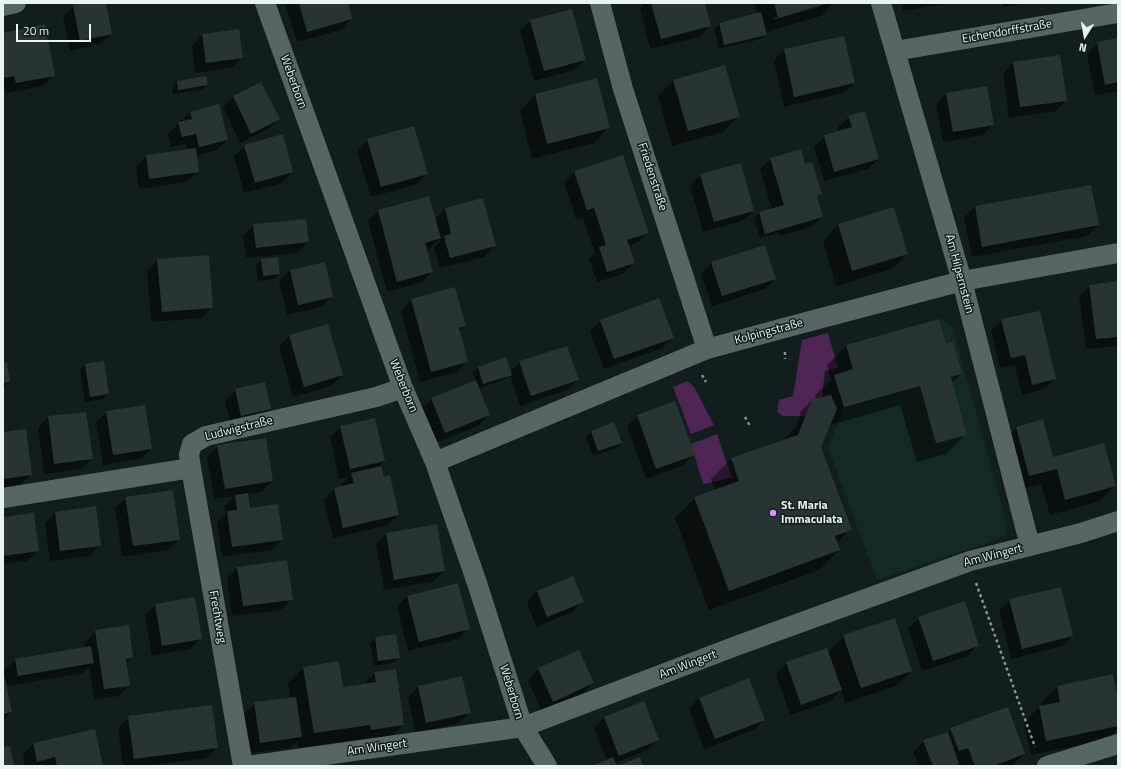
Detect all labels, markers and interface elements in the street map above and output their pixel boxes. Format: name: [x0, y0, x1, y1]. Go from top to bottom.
scale bar: [18, 16, 93, 42]
north arrow: [1065, 16, 1105, 56]
street label: Eichendorffstraße: [961, 17, 1053, 47]
text: 20 m: [23, 21, 49, 40]
text: N: [1077, 39, 1088, 56]
street label: Weberborn: [277, 53, 309, 111]
street label: Friedenstraße: [634, 141, 670, 213]
street label: Am Hilpernstein: [942, 233, 976, 315]
street label: Kolpingstraße: [733, 316, 805, 348]
street label: Weberborn: [386, 357, 420, 415]
street label: Ludwigstraße: [204, 414, 274, 444]
place label: St. Maria Immaculata: [781, 499, 843, 527]
marker: St. Maria Immaculata: [768, 508, 778, 518]
street label: Am Wingert: [962, 541, 1024, 571]
street label: Frechtweg: [205, 589, 229, 645]
street label: Am Wingert: [657, 648, 719, 682]
street label: Weberborn: [496, 663, 526, 721]
street label: Am Wingert: [346, 737, 408, 759]

